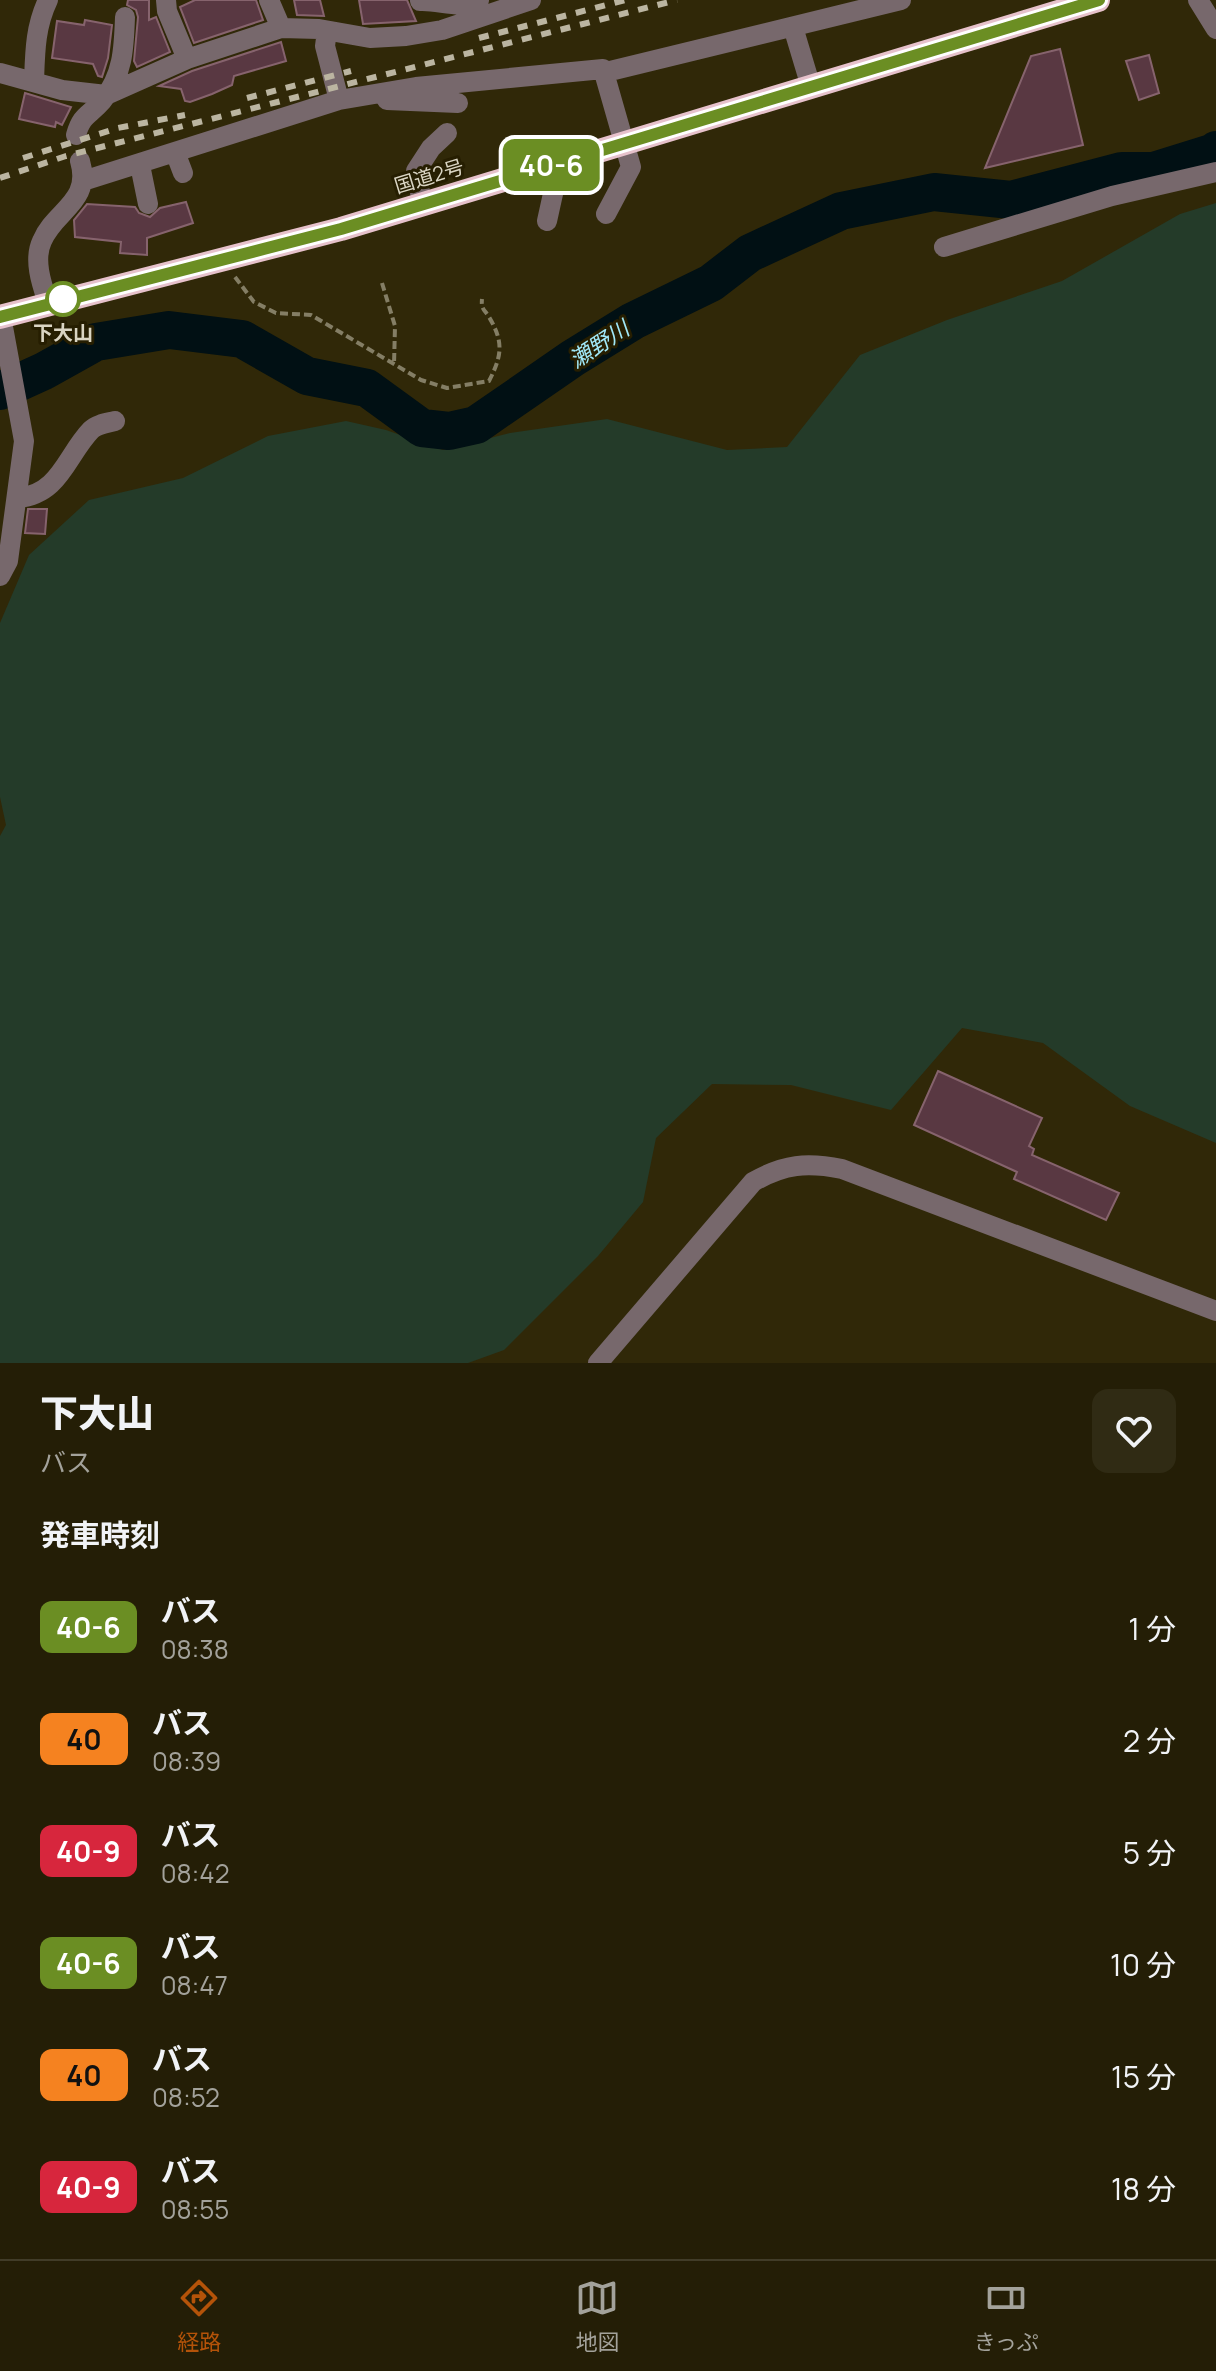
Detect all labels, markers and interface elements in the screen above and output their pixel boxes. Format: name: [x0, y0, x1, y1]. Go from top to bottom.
line badge: 40-6: [495, 139, 607, 191]
text: 40-6: [519, 146, 583, 184]
street label: 国道2号: [391, 153, 467, 199]
marker: 下大山: [46, 282, 80, 316]
water label: 瀬野川: [563, 312, 637, 375]
place label: 下大山: [33, 319, 93, 346]
text: 下大山: [40, 1386, 154, 1438]
button: heart: [1092, 1389, 1176, 1473]
text: バス: [40, 1444, 92, 1480]
text: 発車時刻: [40, 1514, 160, 1555]
text: バス: [161, 1590, 221, 1631]
text: 40-6: [56, 1608, 121, 1646]
text: 1 分: [1128, 1608, 1176, 1649]
text: 08:38: [161, 1631, 229, 1667]
text: バス: [152, 1702, 212, 1743]
text: 40: [66, 1720, 102, 1758]
text: 2 分: [1123, 1720, 1176, 1761]
text: 08:39: [152, 1743, 221, 1779]
text: バス: [161, 1814, 221, 1855]
text: 40-9: [56, 1832, 121, 1870]
text: 5 分: [1123, 1832, 1176, 1873]
text: 08:42: [161, 1855, 230, 1891]
text: バス: [161, 1926, 221, 1967]
text: 40-6: [56, 1944, 121, 1982]
text: 10 分: [1110, 1944, 1176, 1985]
text: 08:47: [161, 1967, 228, 2003]
text: バス: [152, 2038, 212, 2079]
text: 40: [66, 2056, 102, 2094]
text: 15 分: [1111, 2056, 1176, 2097]
text: 08:52: [152, 2079, 220, 2115]
text: バス: [161, 2150, 221, 2191]
text: 40-9: [56, 2168, 121, 2206]
text: 18 分: [1111, 2168, 1176, 2209]
text: 08:55: [161, 2191, 229, 2227]
tab: 経路: [177, 2276, 221, 2357]
tab: 地図: [575, 2276, 619, 2357]
tab: きっぷ: [974, 2276, 1039, 2357]

